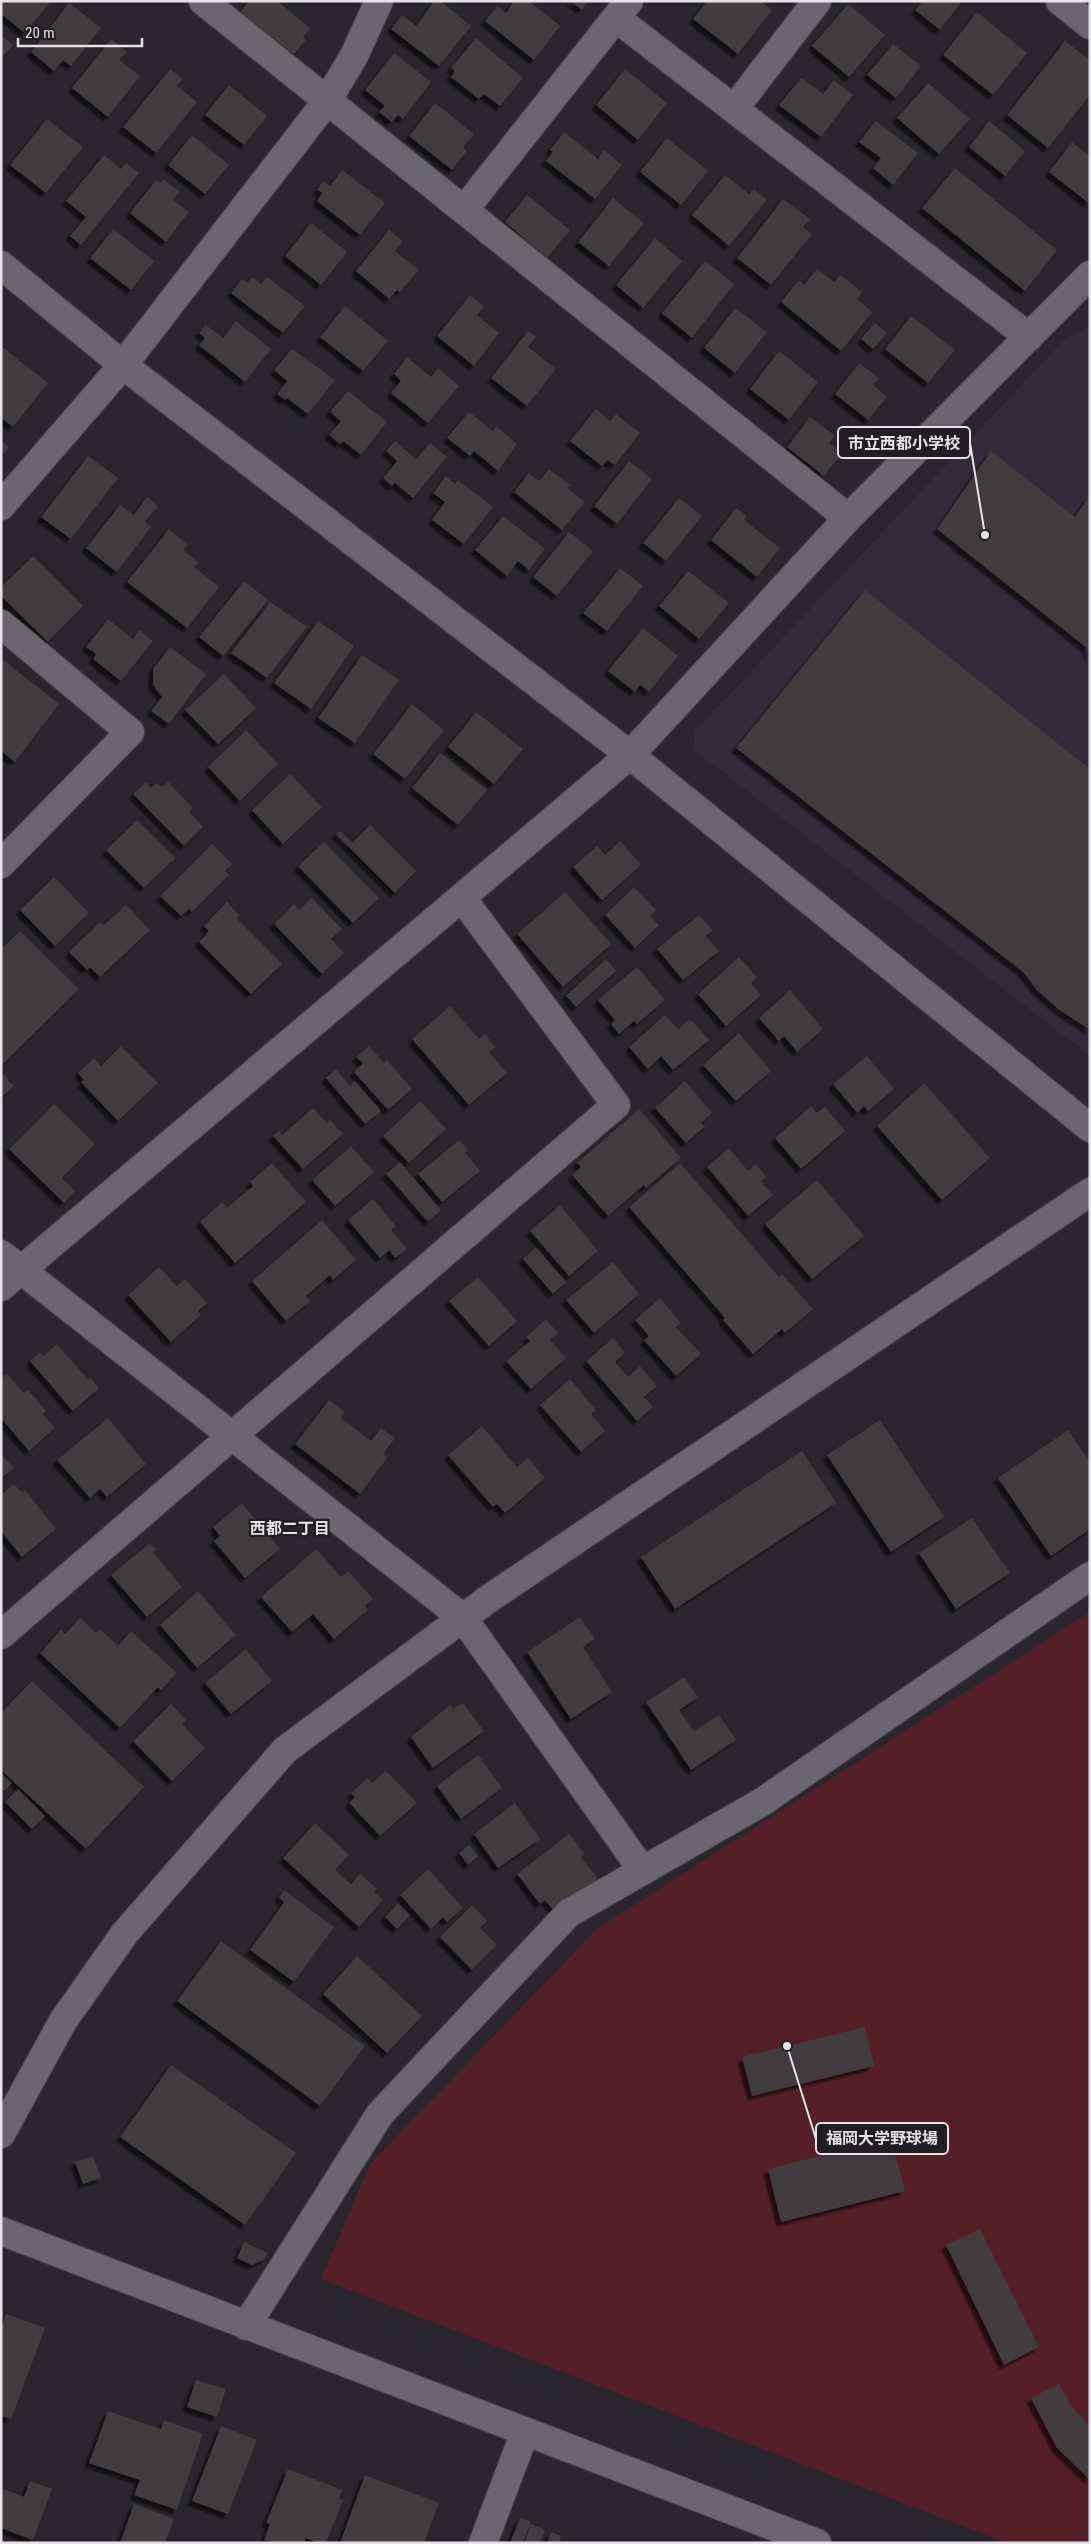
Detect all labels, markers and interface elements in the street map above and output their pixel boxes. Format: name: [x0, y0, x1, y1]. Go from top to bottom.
scale bar: [18, 15, 141, 47]
text: 20 m: [25, 24, 55, 42]
callout: 市立西都小学校: [838, 427, 970, 458]
text: 市立西都小学校: [848, 434, 960, 453]
district label: 西都二丁目: [250, 1519, 330, 1538]
callout: 福岡大学野球場: [816, 2123, 948, 2154]
text: 福岡大学野球場: [826, 2129, 938, 2148]

